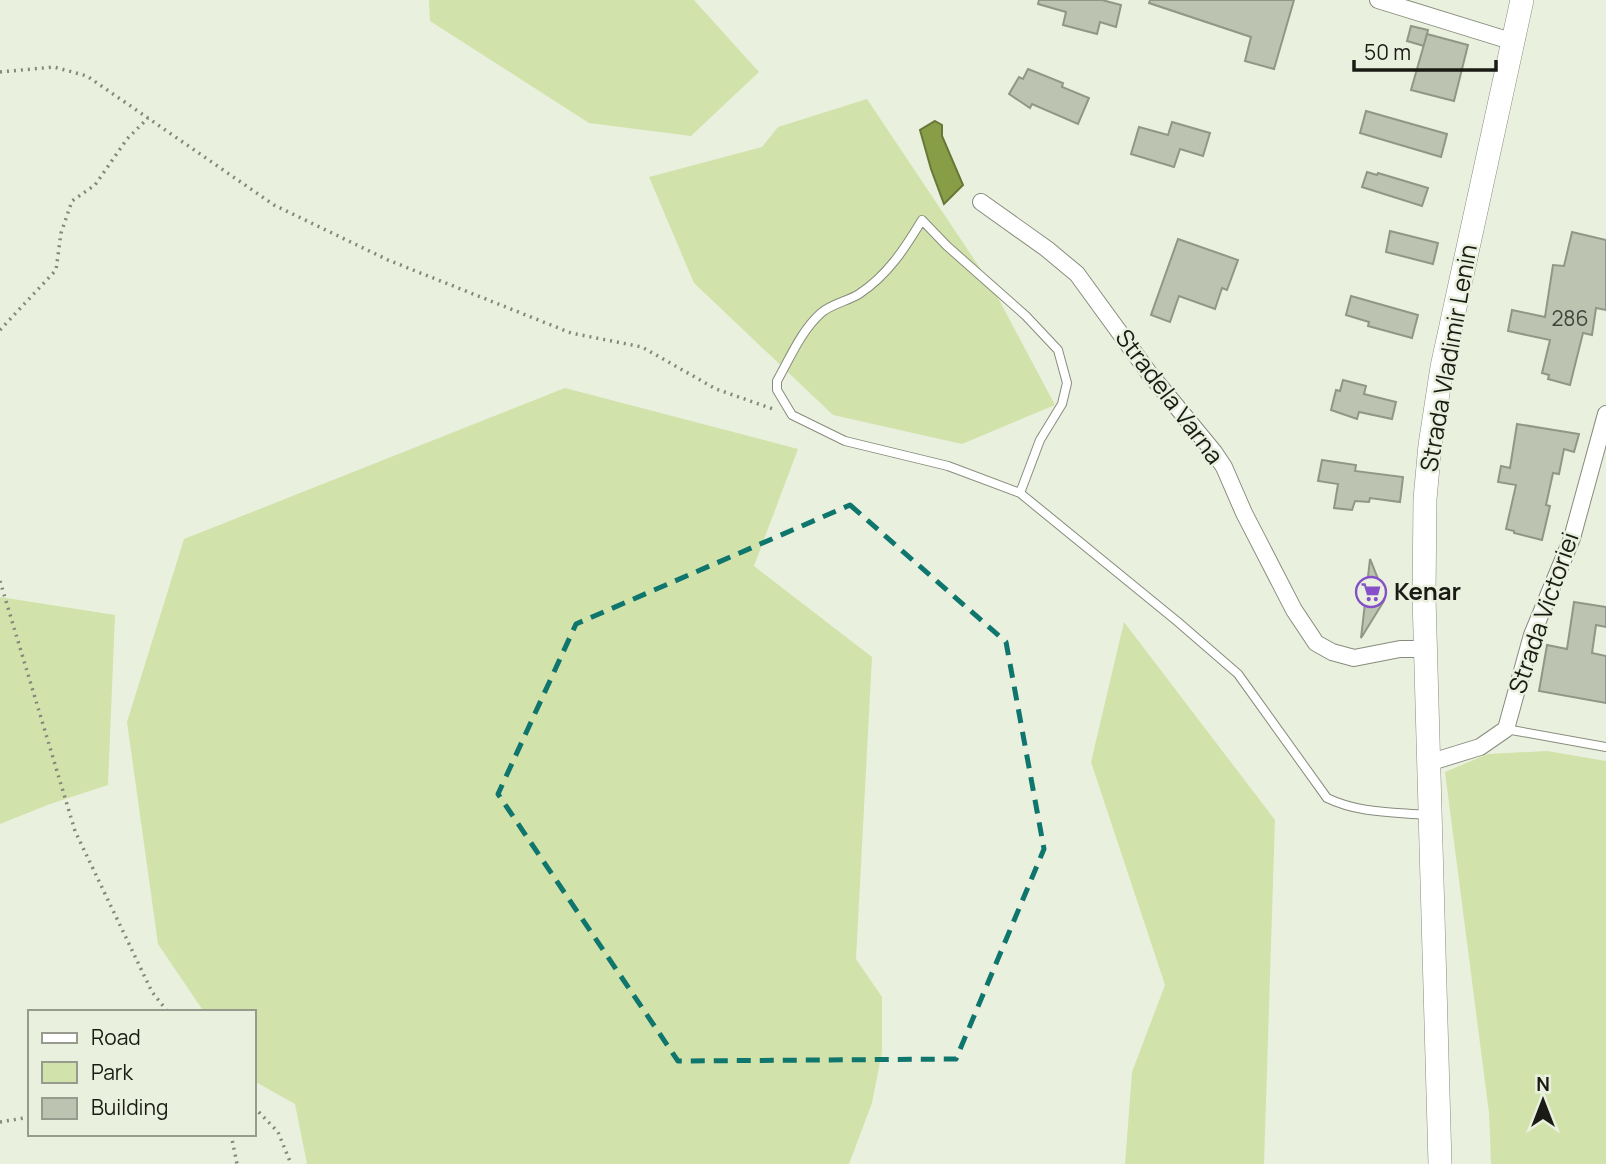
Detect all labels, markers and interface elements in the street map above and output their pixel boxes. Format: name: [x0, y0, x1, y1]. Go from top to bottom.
scale bar: [1354, 28, 1496, 72]
text: 50 m: [1364, 38, 1411, 66]
street label: Strada Vladimir Lenin: [1411, 241, 1484, 474]
house number: 286: [1551, 304, 1589, 332]
street label: Stradela Varna: [1109, 322, 1232, 470]
street label: Strada Victoriei: [1500, 528, 1586, 697]
place label: Kenar: [1394, 574, 1461, 607]
supermarket icon: Kenar: [1354, 575, 1388, 609]
legend: [28, 1010, 256, 1136]
text: Road: [91, 1023, 141, 1051]
text: Park: [91, 1058, 133, 1086]
north arrow: [1508, 1066, 1578, 1136]
text: N: [1536, 1071, 1550, 1097]
text: Building: [91, 1093, 168, 1121]

